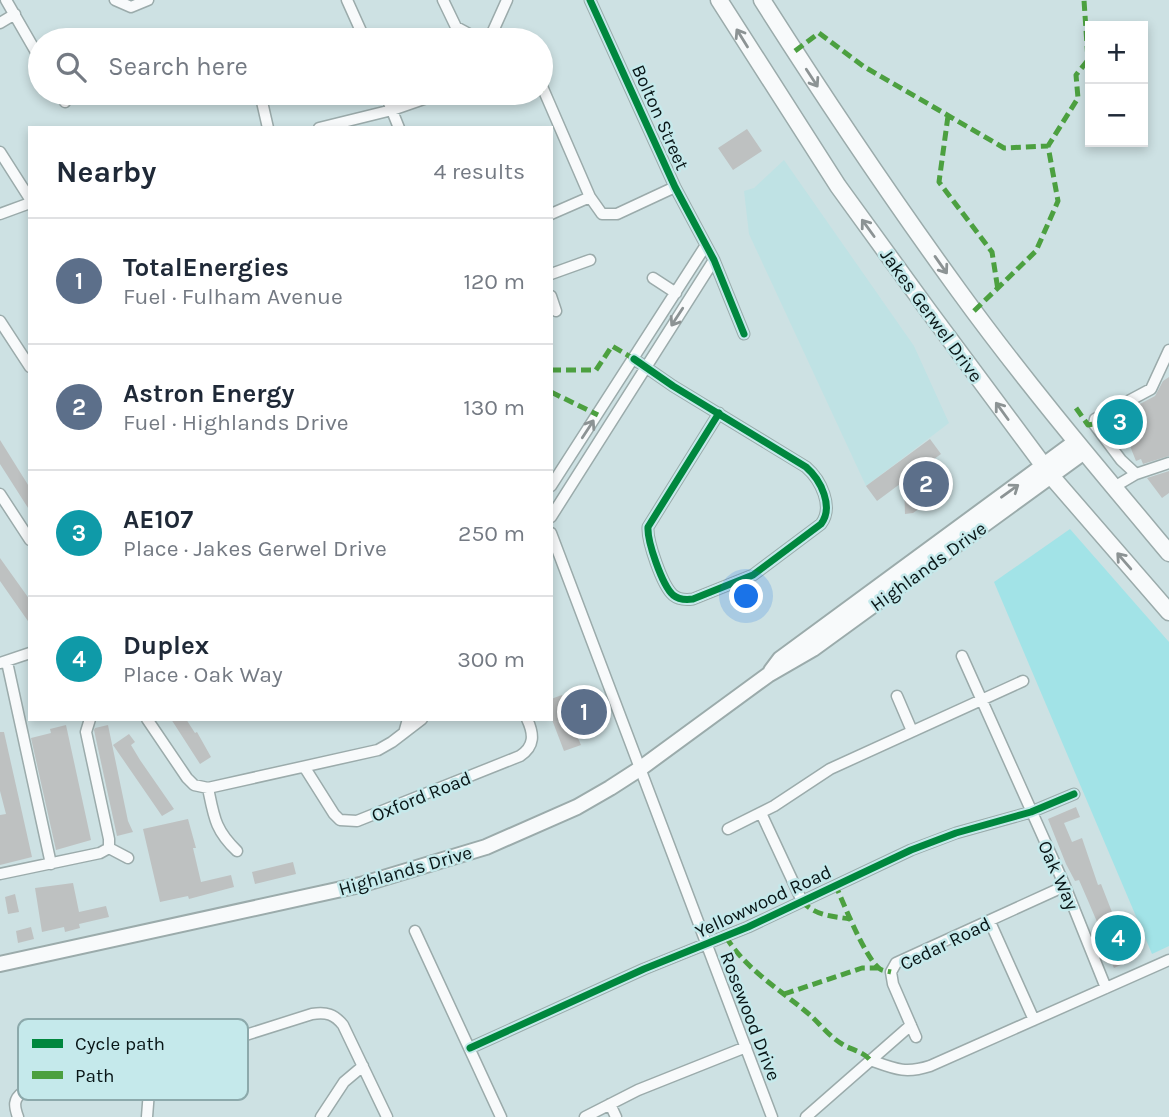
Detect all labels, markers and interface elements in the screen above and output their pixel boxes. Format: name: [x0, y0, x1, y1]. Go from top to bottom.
map controls: [1085, 21, 1148, 147]
button: +: [1085, 21, 1148, 84]
search box: [28, 28, 553, 105]
one-way arrow: [735, 29, 750, 48]
icon: search: [52, 48, 90, 86]
text: Search here: [108, 51, 248, 82]
street label: Bolton Street: [627, 61, 693, 174]
one-way arrow: [804, 68, 819, 87]
button: −: [1085, 84, 1148, 147]
text: Nearby: [56, 154, 156, 190]
text: 4 results: [433, 158, 525, 185]
one-way arrow: [861, 218, 876, 237]
street label: Jakes Gerwel Drive: [875, 245, 987, 387]
text: TotalEnergies: [123, 252, 289, 283]
one-way arrow: [934, 255, 948, 274]
text: 1: [75, 268, 83, 295]
text: 120 m: [463, 268, 525, 295]
text: Fuel · Fulham Avenue: [123, 283, 343, 310]
one-way arrow: [670, 307, 684, 327]
text: Astron Energy: [123, 378, 295, 409]
text: 2: [72, 394, 86, 421]
text: 130 m: [463, 394, 525, 421]
pin: 3: [1097, 396, 1143, 448]
one-way arrow: [995, 402, 1010, 421]
text: Fuel · Highlands Drive: [123, 409, 349, 436]
one-way arrow: [582, 419, 596, 439]
pin: 2: [903, 458, 949, 510]
one-way arrow: [1000, 483, 1019, 498]
text: AE107: [123, 504, 193, 535]
street label: Highlands Drive: [866, 517, 991, 616]
text: 3: [72, 520, 86, 547]
text: 250 m: [458, 520, 525, 547]
text: Place · Jakes Gerwel Drive: [123, 535, 387, 562]
one-way arrow: [1116, 552, 1132, 570]
your location: [729, 579, 763, 613]
text: Duplex: [123, 630, 209, 661]
text: 4: [72, 646, 86, 673]
text: 300 m: [457, 646, 525, 673]
text: Place · Oak Way: [123, 661, 283, 688]
pin: 1: [561, 686, 607, 738]
street label: Oxford Road: [368, 767, 474, 827]
street label: Oak Way: [1033, 837, 1083, 914]
street label: Highlands Drive: [336, 841, 475, 901]
street label: Yellowwood Road: [692, 861, 835, 943]
street label: Cedar Road: [896, 912, 994, 975]
pin: 4: [1095, 912, 1141, 964]
street label: Rosewood Drive: [715, 949, 785, 1084]
legend: [18, 1019, 248, 1100]
text: Cycle path: [75, 1033, 165, 1055]
text: Path: [75, 1065, 115, 1087]

